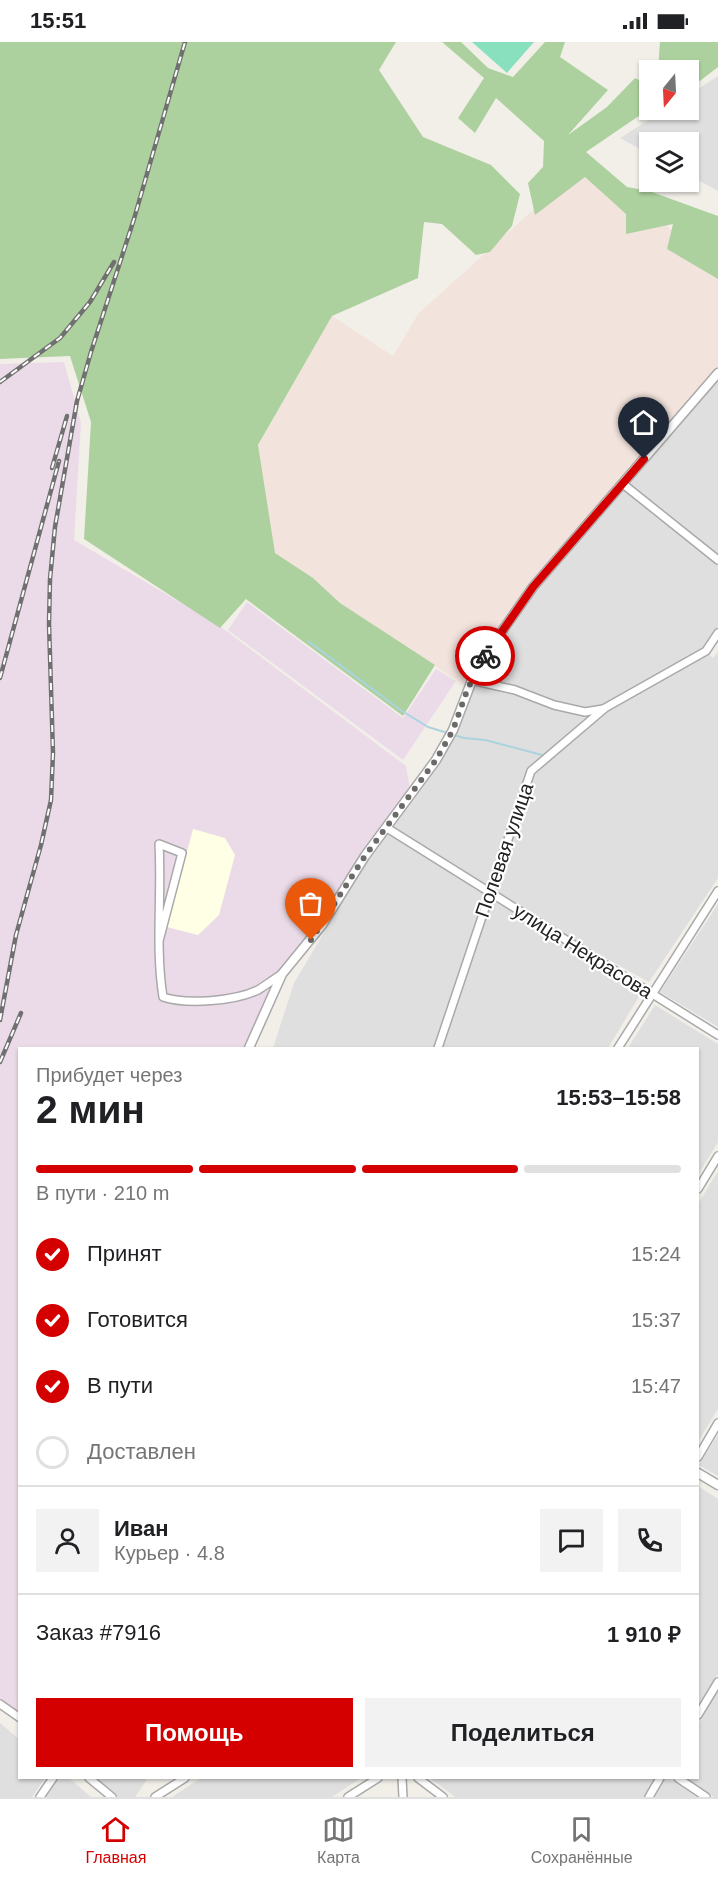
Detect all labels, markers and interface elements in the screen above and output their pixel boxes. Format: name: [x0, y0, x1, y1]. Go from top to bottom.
text: 15:51: [30, 8, 86, 33]
north arrow: [639, 60, 699, 120]
map controls: [639, 60, 699, 192]
button: layers: [639, 132, 699, 192]
pin: [618, 397, 669, 459]
icon: home: [627, 406, 660, 439]
courier: [455, 626, 515, 686]
icon: bike: [469, 640, 502, 673]
street label: Полевая улица: [471, 779, 538, 920]
pin: [285, 878, 336, 940]
icon: bag: [294, 887, 327, 920]
street label: улица Некрасова: [509, 899, 657, 1003]
text: Прибудет через: [36, 1064, 182, 1086]
text: 15:53–15:58: [556, 1085, 681, 1110]
text: 2 мин: [36, 1088, 145, 1131]
text: В пути · 210 m: [36, 1182, 169, 1204]
icon: check: [36, 1238, 69, 1271]
text: Принят: [87, 1241, 161, 1266]
text: 15:24: [631, 1243, 681, 1265]
icon: check: [36, 1304, 69, 1337]
text: Готовится: [87, 1307, 188, 1332]
text: 15:37: [631, 1309, 681, 1331]
icon: check: [36, 1370, 69, 1403]
text: В пути: [87, 1373, 153, 1398]
text: 15:47: [631, 1375, 681, 1397]
text: Доставлен: [87, 1439, 196, 1464]
button: person: [36, 1509, 99, 1572]
button: chat: [540, 1509, 603, 1572]
button: phone: [618, 1509, 681, 1572]
text: Иван: [114, 1516, 169, 1541]
text: Курьер · 4.8: [114, 1542, 225, 1564]
text: Заказ #7916: [36, 1620, 161, 1645]
text: 1 910 ₽: [607, 1622, 681, 1647]
button: Помощь: [36, 1698, 353, 1767]
button: Поделиться: [365, 1698, 681, 1767]
tab: Главная: [85, 1813, 146, 1867]
tab: Карта: [317, 1813, 360, 1867]
tab: Сохранённые: [531, 1813, 633, 1867]

